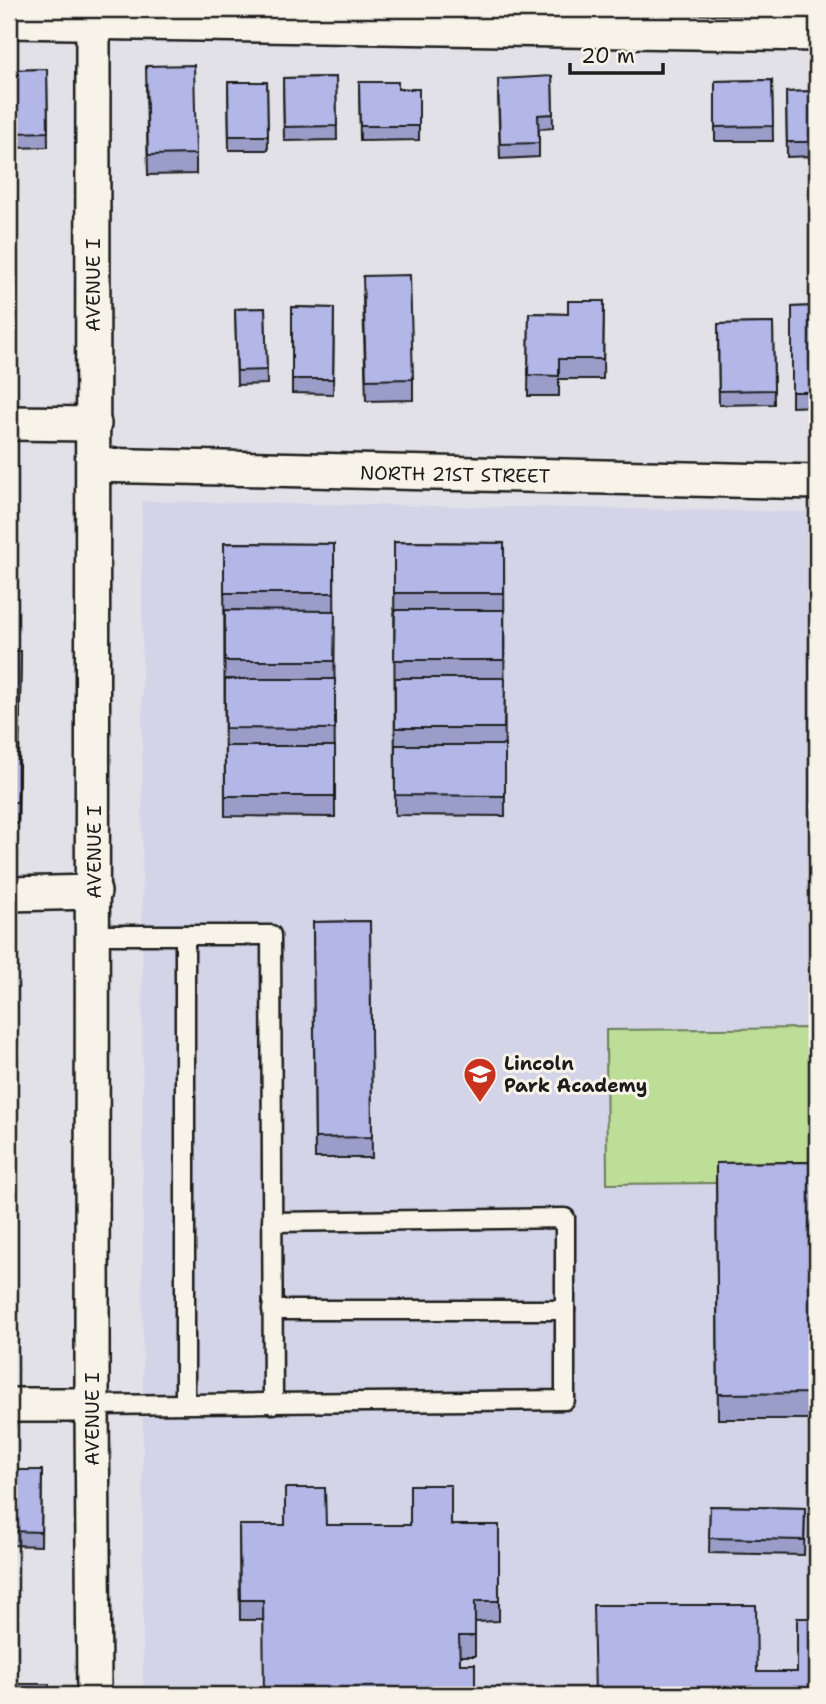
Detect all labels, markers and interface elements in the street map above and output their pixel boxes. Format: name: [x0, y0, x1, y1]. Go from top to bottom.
scale bar: [570, 32, 663, 76]
text: 20 m: [581, 42, 635, 70]
street label: AVENUE I: [81, 238, 106, 332]
street label: NORTH 21ST STREET: [360, 460, 551, 489]
street label: AVENUE I: [82, 805, 107, 899]
place label: Lincoln Park Academy: [504, 1051, 647, 1098]
school or university icon: Lincoln Park Academy: [461, 1055, 499, 1104]
street label: AVENUE I: [80, 1372, 105, 1466]

